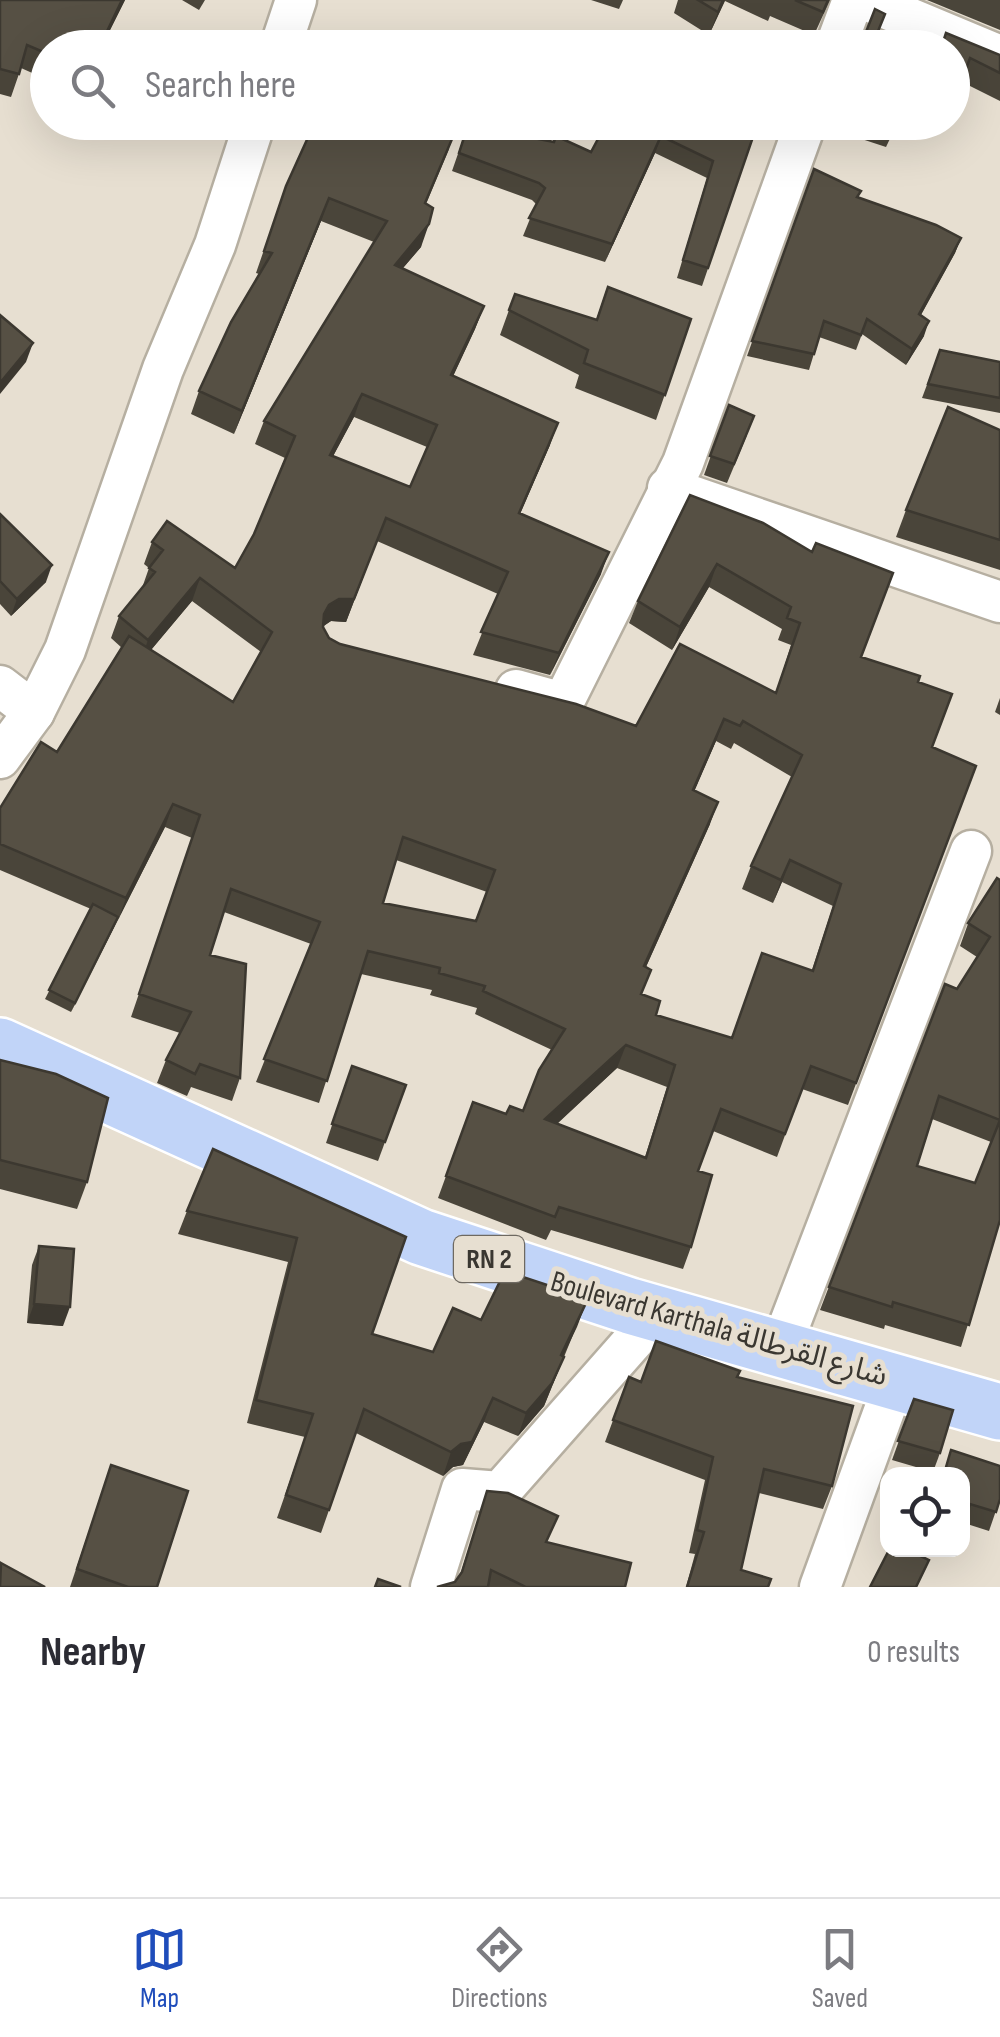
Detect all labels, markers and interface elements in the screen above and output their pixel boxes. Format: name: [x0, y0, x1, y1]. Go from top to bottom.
search box: [30, 30, 970, 140]
icon: search: [65, 58, 120, 113]
text: Search here: [145, 63, 296, 108]
road number: RN 2: [454, 1236, 524, 1282]
street label: Boulevard Karthala شارع القرطالة: [546, 1264, 892, 1397]
map controls: [880, 1467, 970, 1557]
button: locate: [880, 1467, 970, 1557]
text: Nearby: [40, 1627, 146, 1678]
text: 0 results: [867, 1633, 960, 1672]
tab: Map: [132, 1922, 187, 2015]
tab: Directions: [451, 1922, 548, 2015]
tab: Saved: [812, 1922, 868, 2015]

